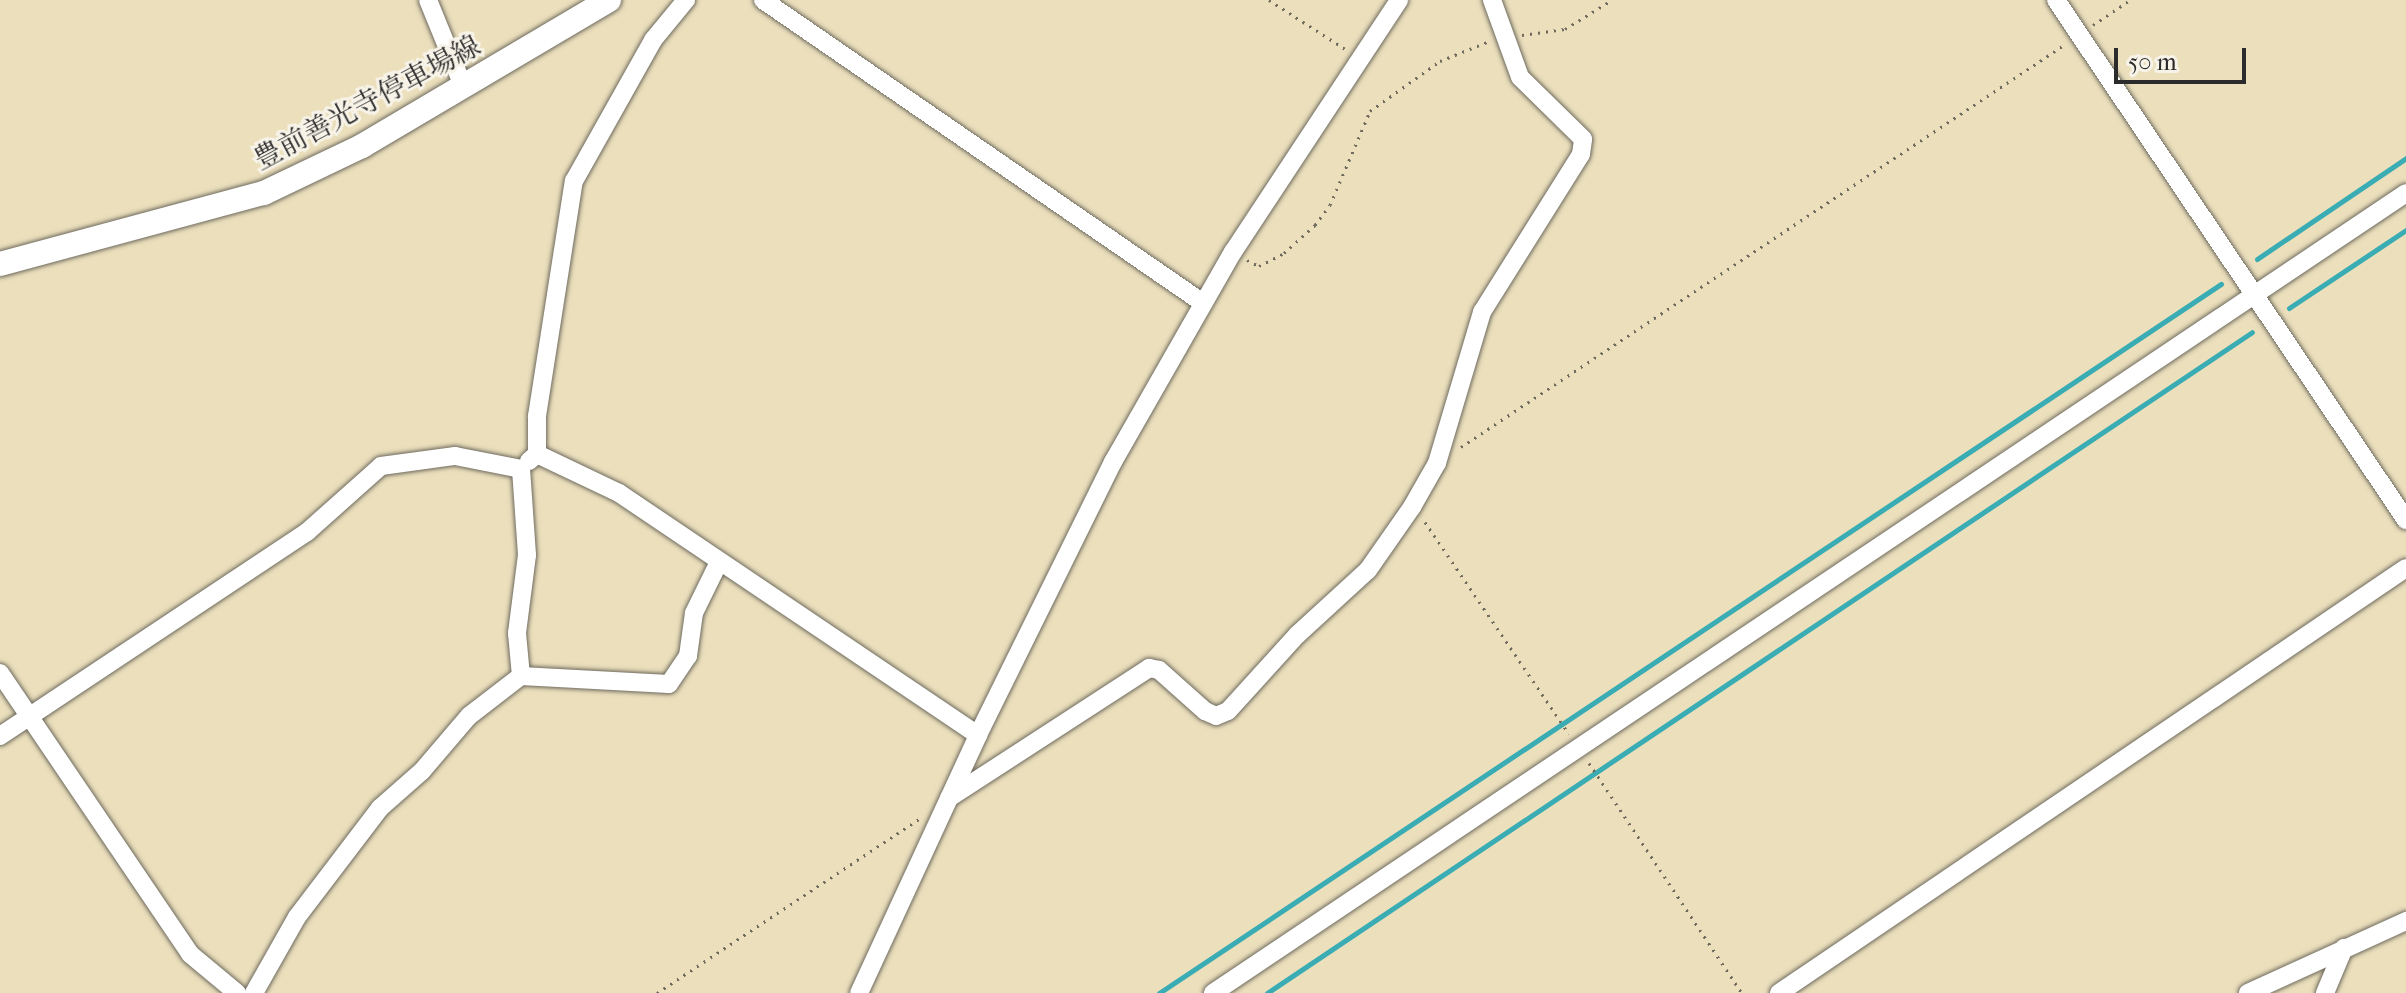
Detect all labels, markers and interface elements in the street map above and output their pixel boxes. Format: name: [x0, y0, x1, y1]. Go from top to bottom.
street label: 豊前善光寺停車場線: [248, 29, 486, 177]
scale bar: [2118, 32, 2250, 82]
text: 50 m: [2128, 48, 2177, 76]

